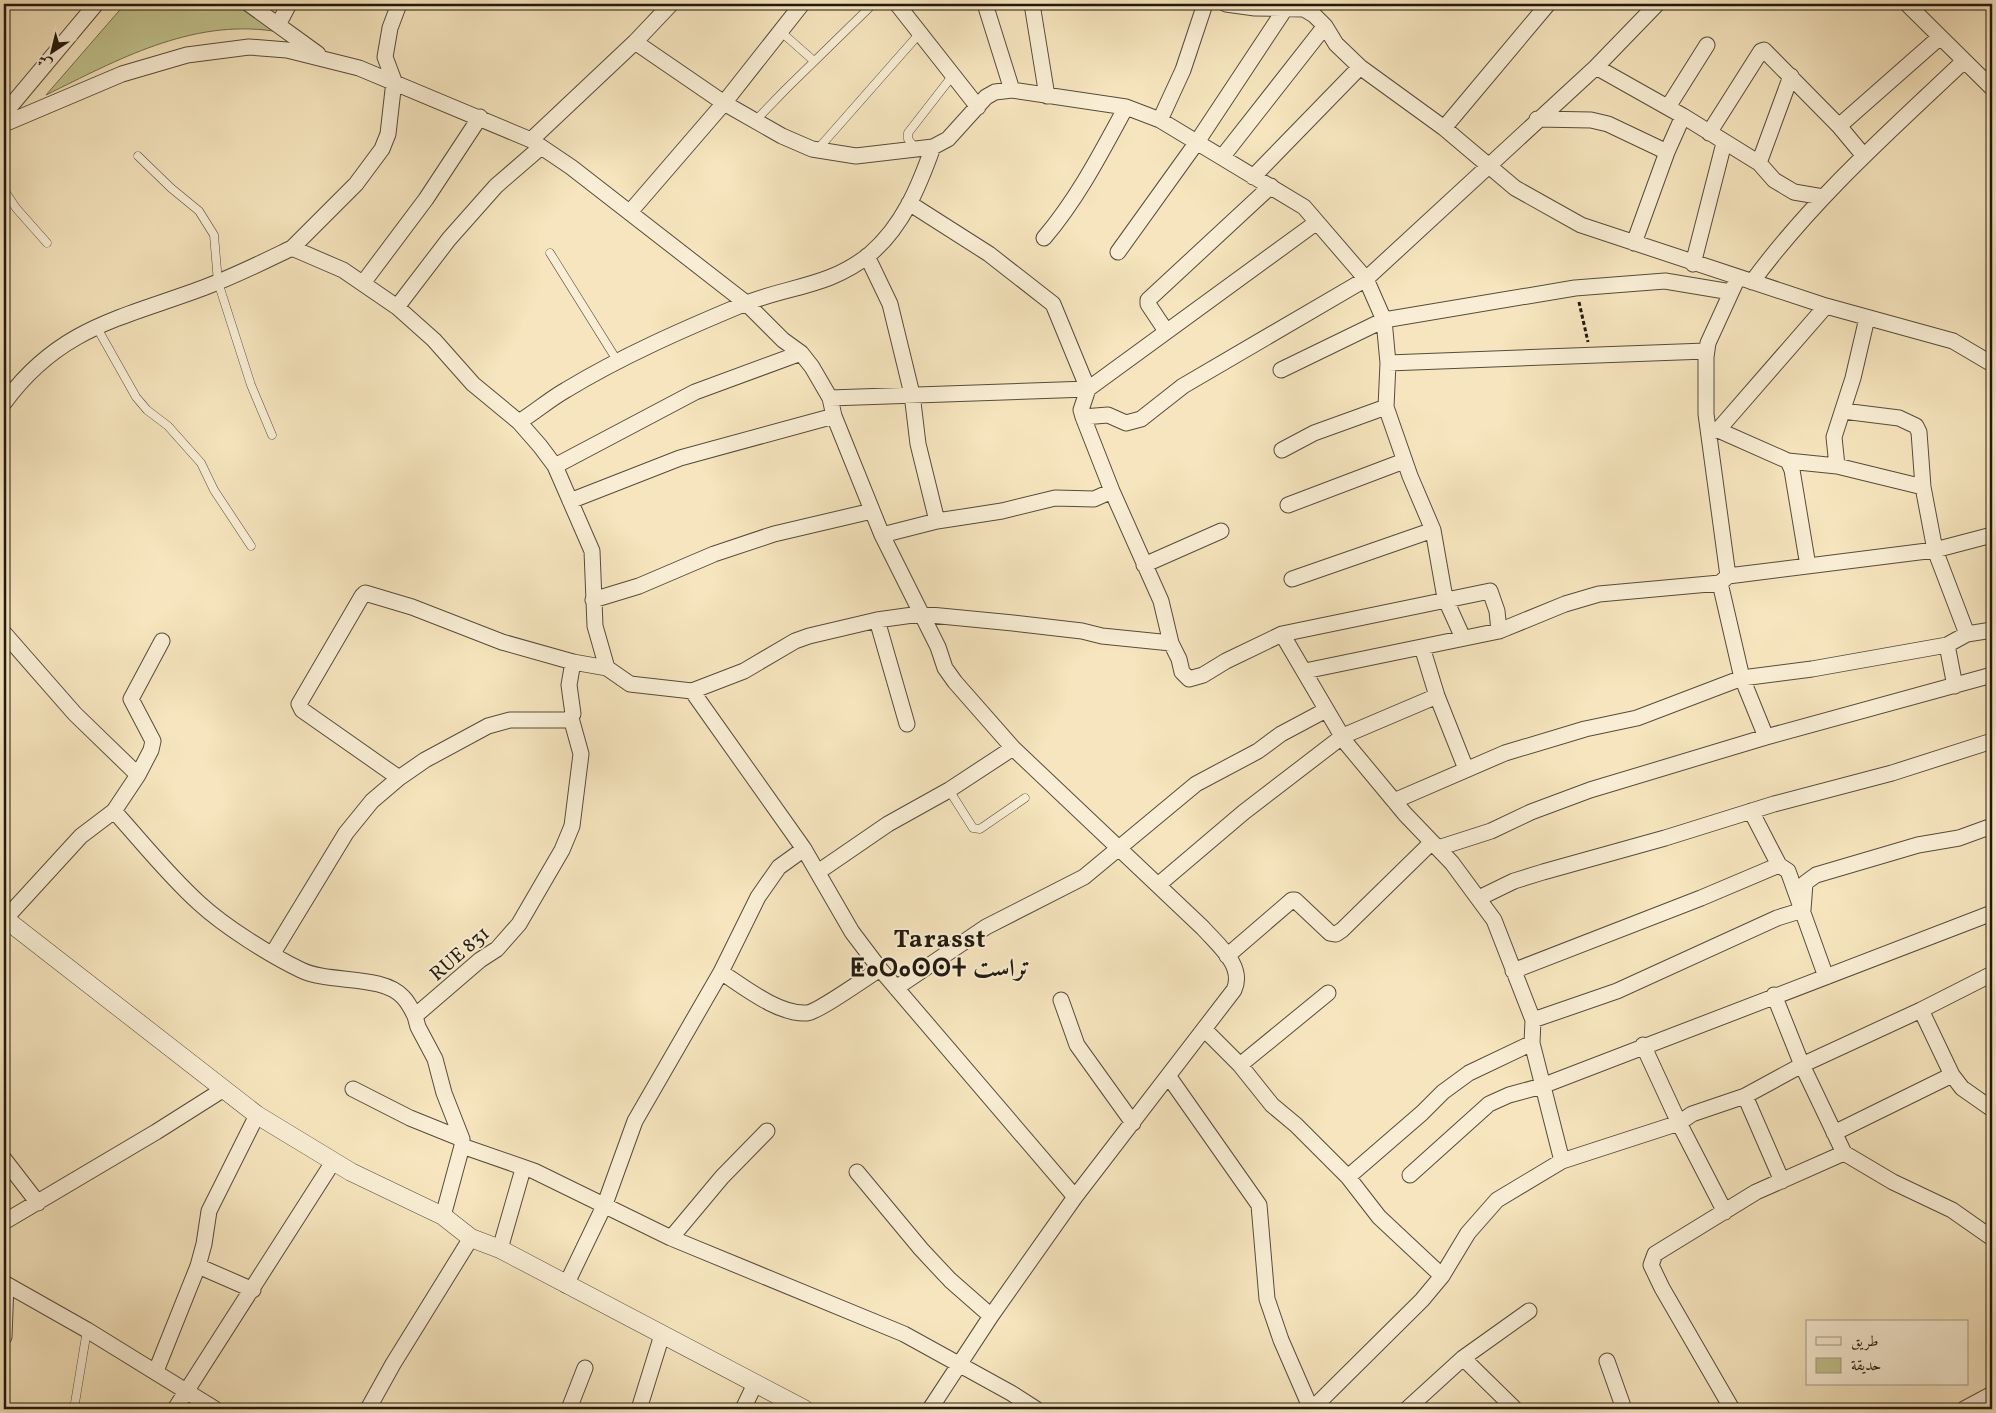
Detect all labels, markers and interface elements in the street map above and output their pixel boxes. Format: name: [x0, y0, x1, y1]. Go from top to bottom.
north arrow: [28, 28, 78, 78]
text: ش: [34, 50, 57, 73]
street label: RUE 831: [424, 921, 496, 988]
district label: Tarasst ⵟⴰⵔⴰⵙⵙⵜ تراست: [850, 923, 1030, 987]
legend: [1806, 1320, 1968, 1386]
text: طريق: [1851, 1332, 1878, 1353]
text: حديقة: [1851, 1356, 1881, 1377]

